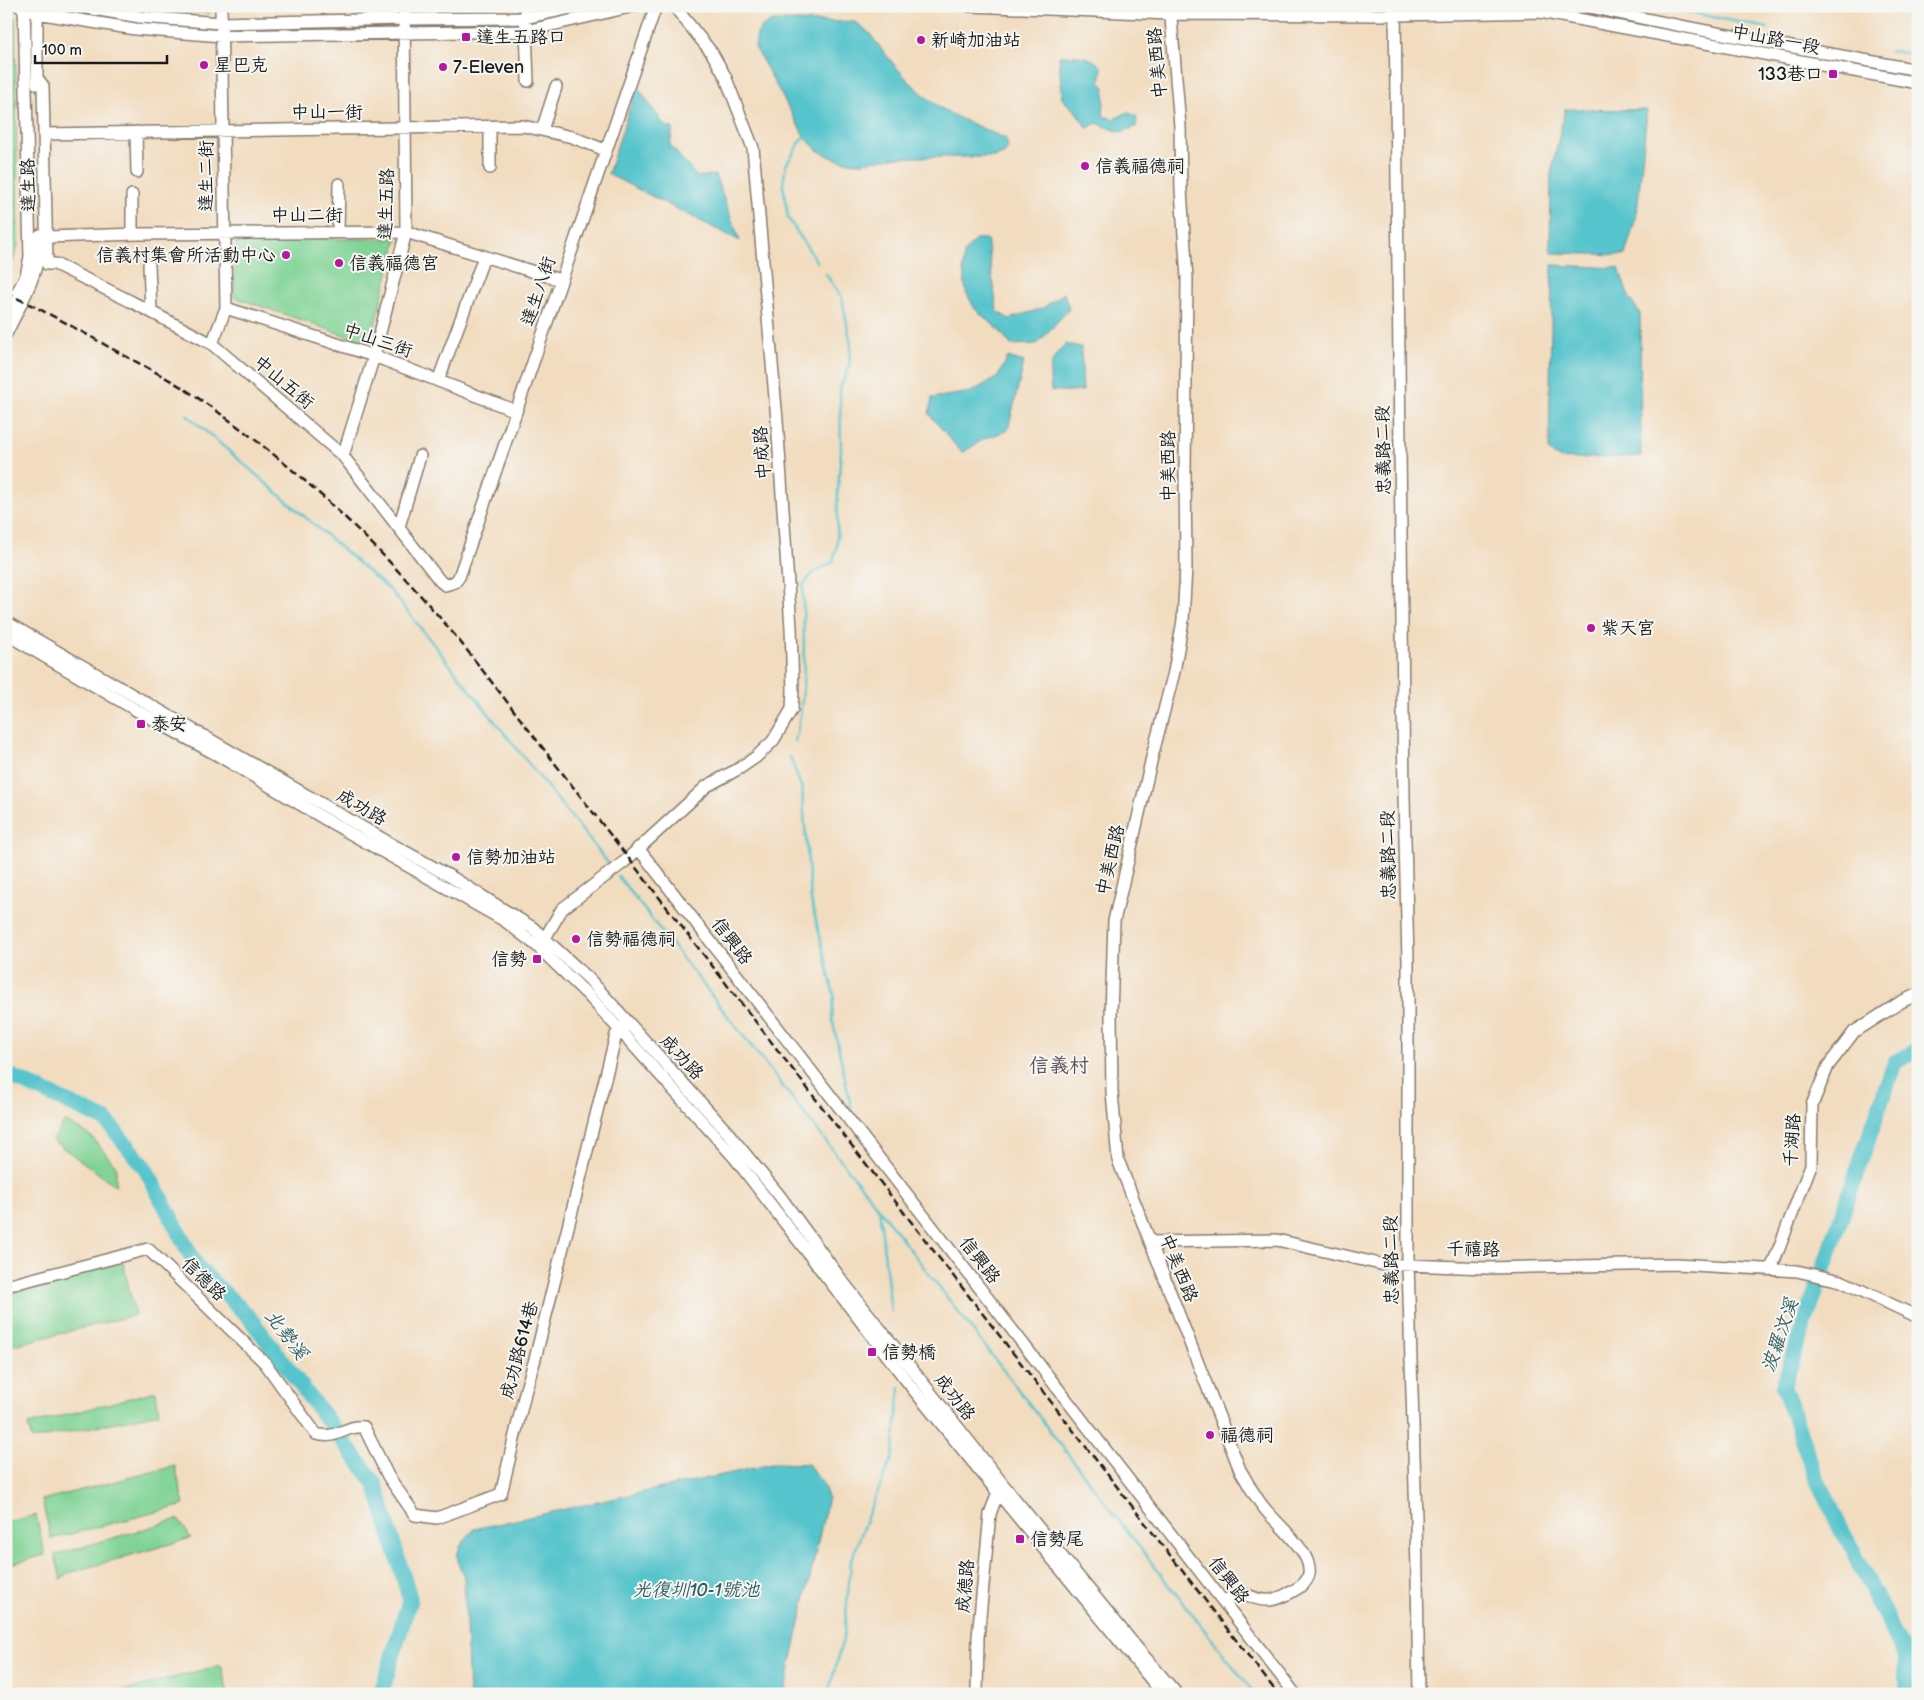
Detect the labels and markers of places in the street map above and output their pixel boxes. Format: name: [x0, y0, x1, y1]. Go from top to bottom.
place label: 達生五路口: [476, 27, 566, 48]
place label: 新崎加油站: [931, 30, 1021, 51]
marker: 達生五路口: [460, 31, 472, 43]
marker: 新崎加油站: [915, 34, 927, 46]
place label: 星巴克: [214, 55, 268, 76]
place label: 7-Eleven: [453, 57, 524, 78]
marker: 星巴克: [198, 59, 210, 71]
marker: 7-Eleven: [437, 61, 449, 73]
place label: 133巷口: [1758, 64, 1823, 85]
marker: 133巷口: [1827, 68, 1839, 80]
place label: 信義福德祠: [1095, 156, 1185, 177]
marker: 信義福德祠: [1079, 160, 1091, 172]
place label: 信義村集會所活動中心: [96, 245, 276, 266]
marker: 信義村集會所活動中心: [280, 249, 292, 261]
place label: 信義福德宮: [349, 253, 439, 274]
marker: 信義福德宮: [333, 257, 345, 269]
place label: 紫天宮: [1601, 618, 1655, 639]
marker: 紫天宮: [1585, 622, 1597, 634]
place label: 泰安: [151, 714, 187, 735]
marker: 泰安: [135, 718, 147, 730]
place label: 信勢加油站: [466, 847, 556, 868]
marker: 信勢加油站: [450, 851, 462, 863]
place label: 信勢福德祠: [586, 929, 676, 950]
marker: 信勢福德祠: [570, 933, 582, 945]
place label: 信勢: [491, 949, 527, 970]
marker: 信勢: [531, 953, 543, 965]
place label: 信勢橋: [882, 1342, 936, 1363]
marker: 信勢橋: [866, 1346, 878, 1358]
place label: 福德祠: [1220, 1425, 1274, 1446]
marker: 福德祠: [1204, 1429, 1216, 1441]
place label: 信勢尾: [1030, 1529, 1084, 1550]
marker: 信勢尾: [1014, 1533, 1026, 1545]

